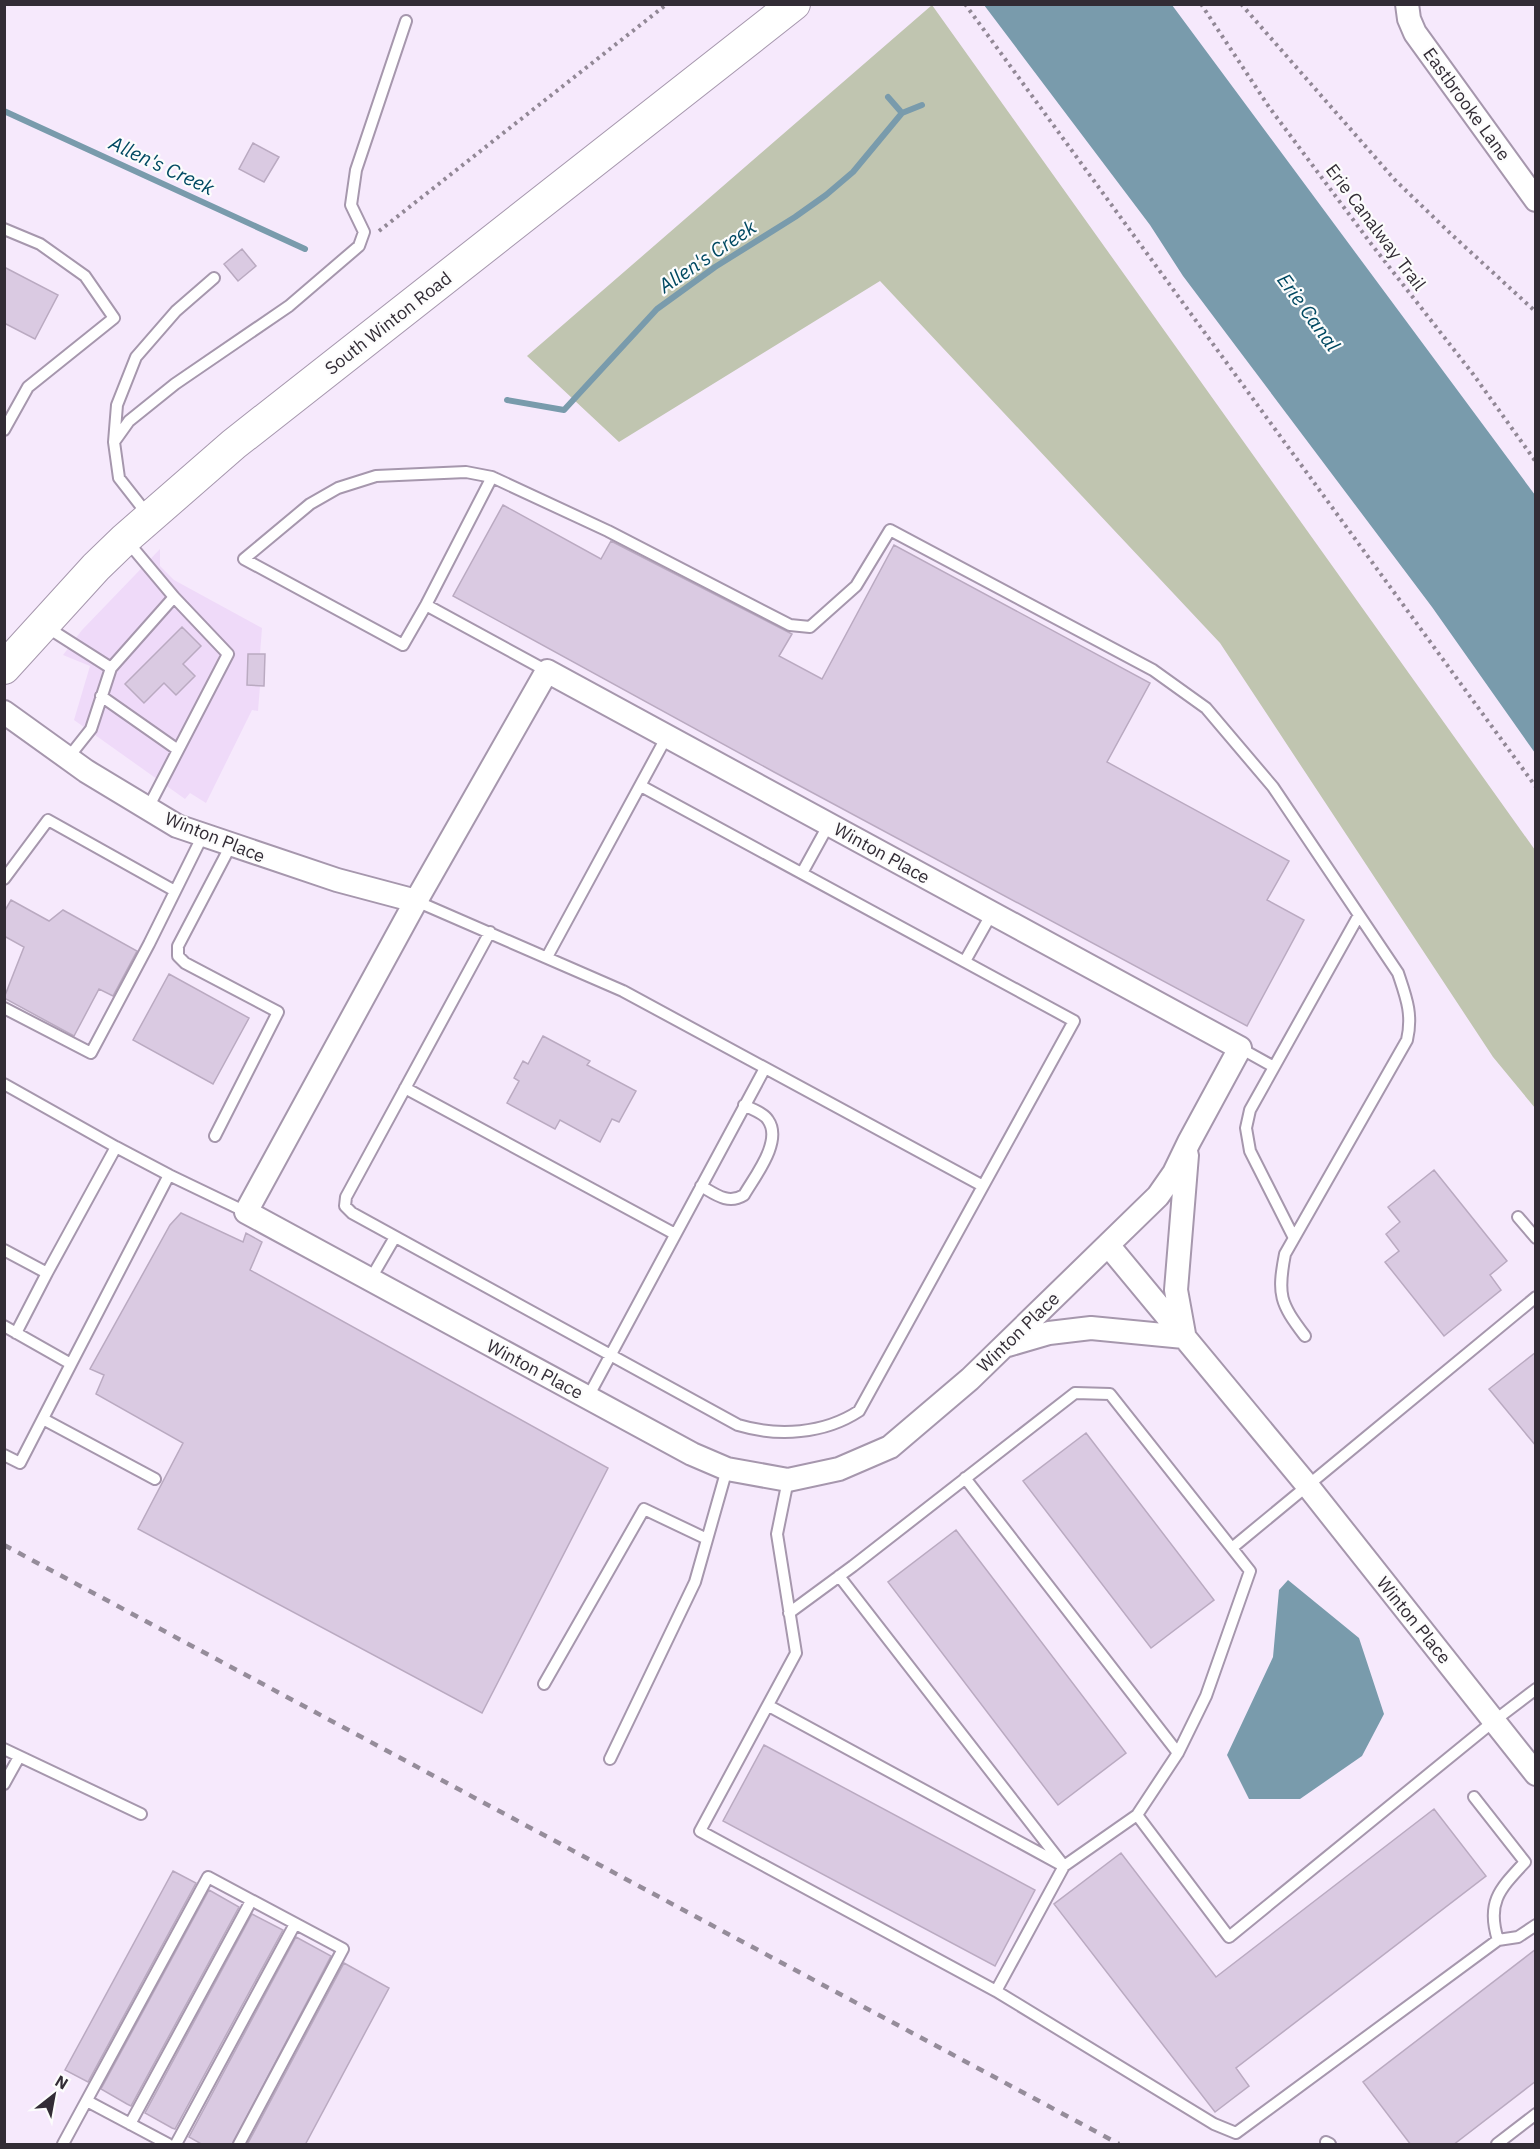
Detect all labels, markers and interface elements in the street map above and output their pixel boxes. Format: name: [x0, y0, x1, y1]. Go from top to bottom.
street label: Eastbrooke Lane: [1418, 43, 1516, 165]
water label: Allen's Creek: [104, 129, 219, 201]
street label: Erie Canalway Trail: [1321, 159, 1431, 295]
water label: Allen's Creek: [652, 213, 762, 299]
street label: South Winton Road: [320, 266, 456, 380]
water label: Erie Canal: [1271, 267, 1347, 357]
street label: Winton Place: [162, 807, 268, 868]
street label: Winton Place: [830, 817, 934, 889]
street label: Winton Place: [972, 1287, 1064, 1377]
street label: Winton Place: [483, 1334, 587, 1404]
street label: Winton Place: [1372, 1572, 1456, 1668]
north arrow: [24, 2065, 84, 2125]
text: N: [52, 2071, 72, 2094]

